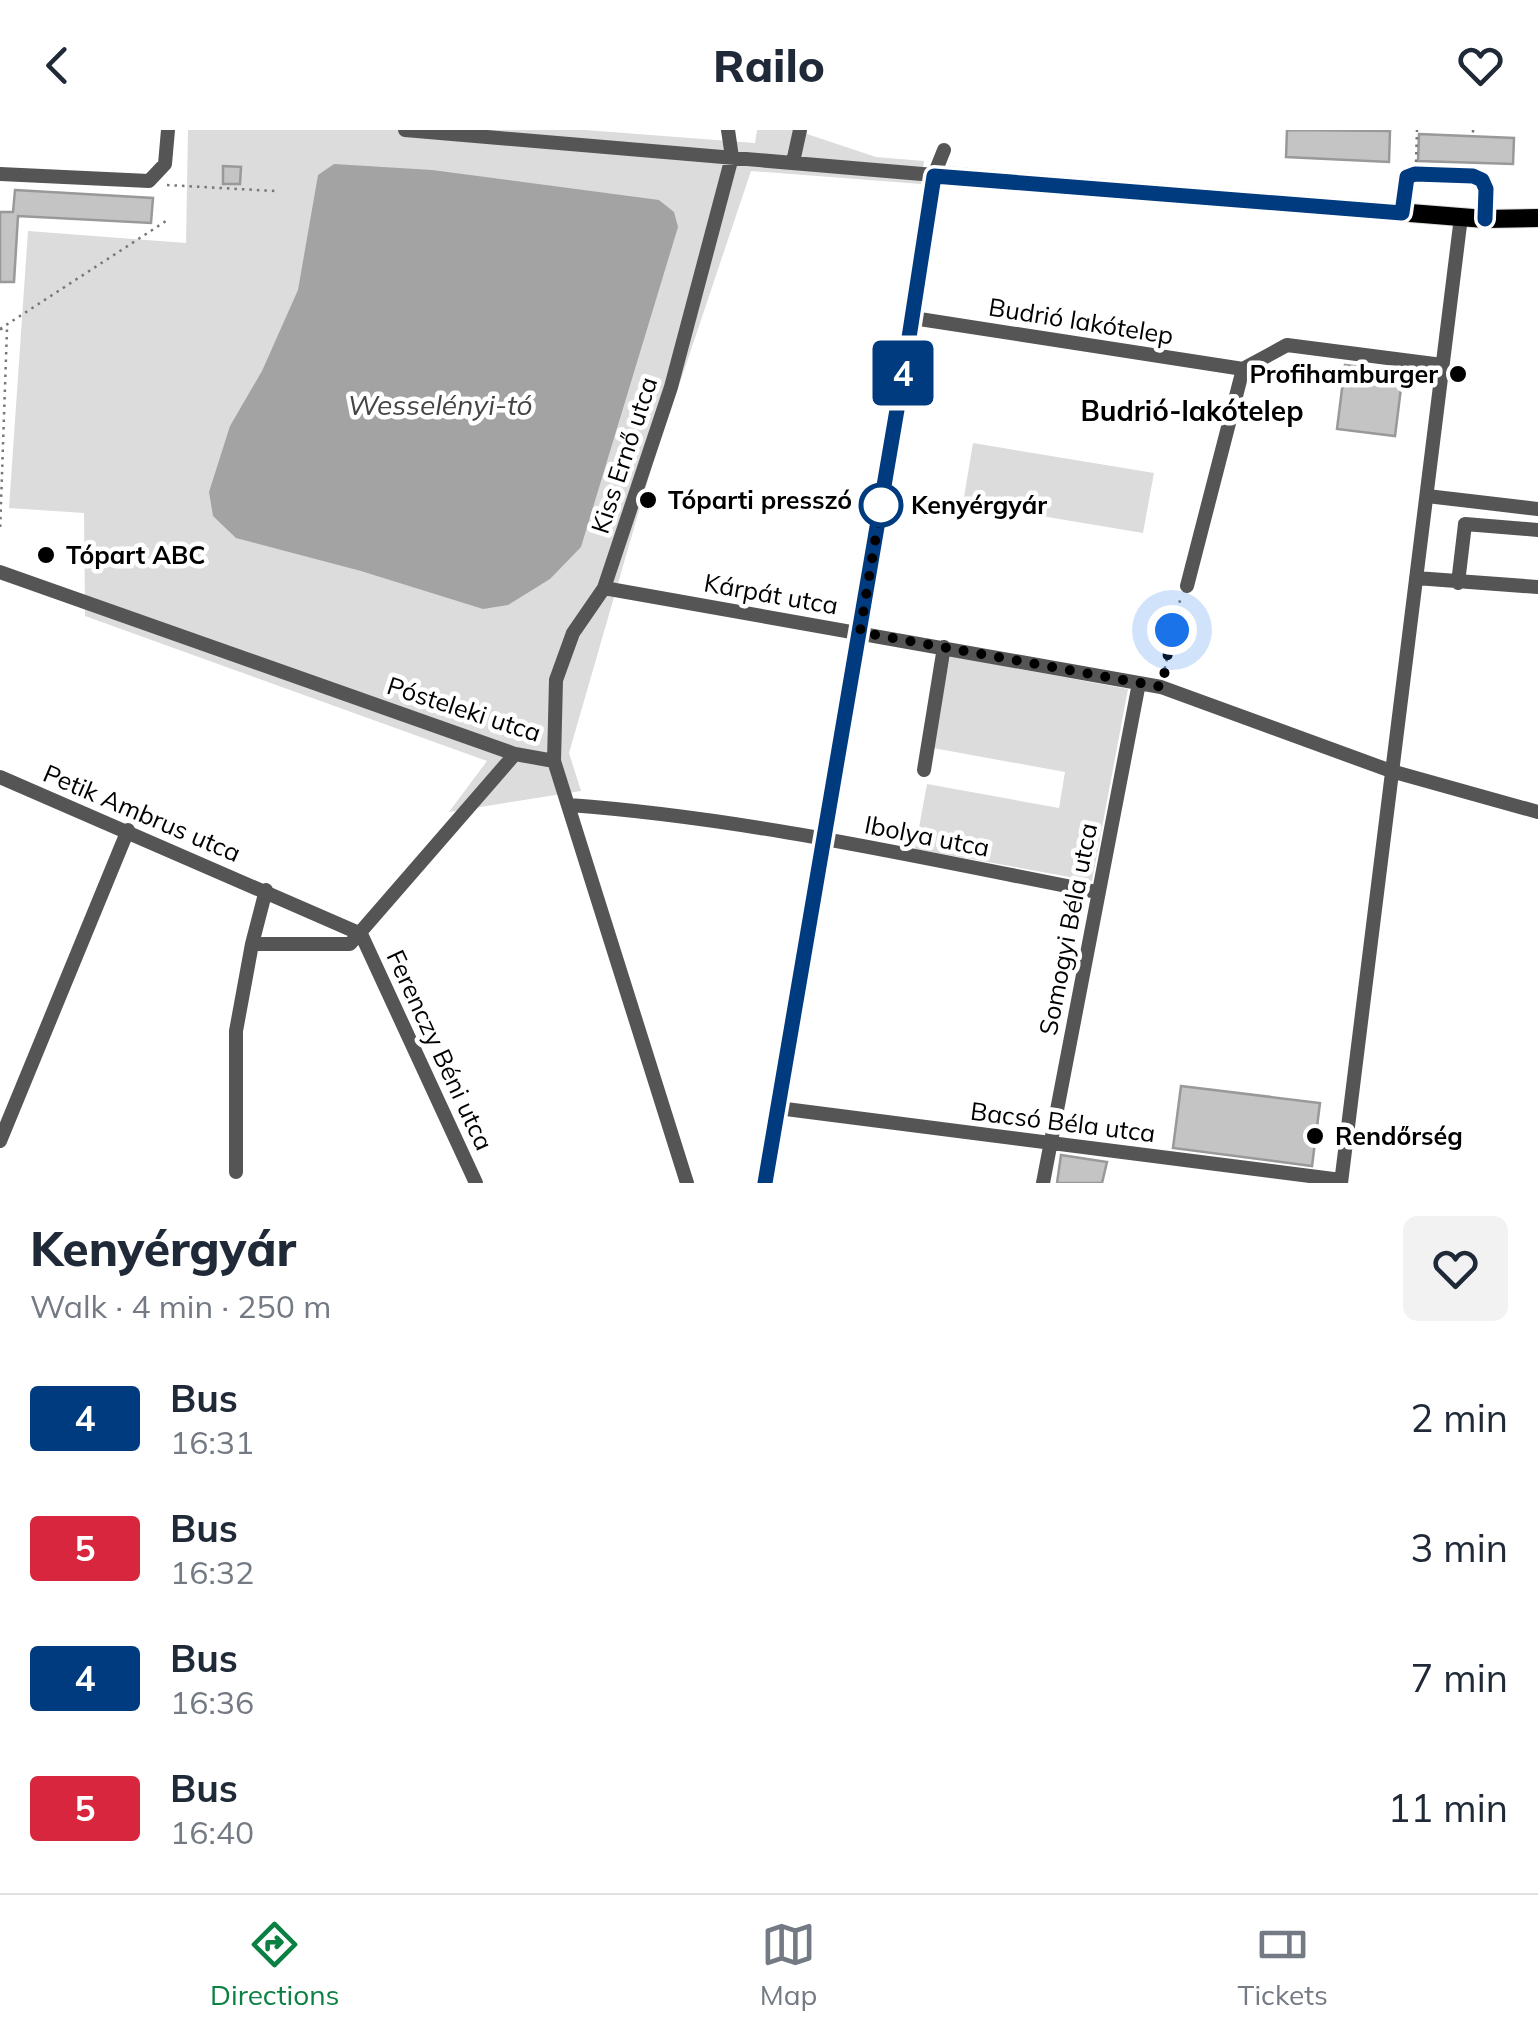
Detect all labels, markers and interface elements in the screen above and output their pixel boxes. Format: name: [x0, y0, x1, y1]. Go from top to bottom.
text: Railo: [713, 37, 825, 93]
icon: back: [30, 38, 85, 93]
icon: heart: [1453, 38, 1508, 93]
street label: Budrió lakótelep: [986, 291, 1176, 350]
line badge: 4: [870, 340, 936, 406]
text: 4: [892, 351, 914, 395]
place label: Profihamburger: [1249, 358, 1438, 389]
marker: Profihamburger: [1447, 363, 1469, 385]
street label: Kiss Ernő utca: [584, 373, 663, 537]
water label: Wesselényi-tó: [347, 387, 533, 422]
district label: Budrió-lakótelep: [1080, 393, 1304, 428]
place label: Tóparti presszó: [668, 484, 852, 515]
marker: Kenyérgyár: [860, 484, 902, 526]
marker: Tóparti presszó: [637, 489, 659, 511]
place label: Kenyérgyár: [911, 489, 1047, 520]
place label: Tópart ABC: [66, 539, 205, 570]
marker: Tópart ABC: [35, 544, 57, 566]
street label: Kárpát utca: [702, 566, 841, 621]
your location: [1147, 605, 1197, 655]
street label: Pósteleki utca: [383, 669, 545, 748]
street label: Petik Ambrus utca: [39, 757, 246, 868]
street label: Ibolya utca: [862, 808, 992, 863]
street label: Somogyi Béla utca: [1032, 820, 1103, 1038]
street label: Ferenczy Béni utca: [380, 945, 500, 1155]
street label: Bacsó Béla utca: [969, 1095, 1157, 1148]
place label: Rendőrség: [1335, 1120, 1463, 1151]
marker: Rendőrség: [1304, 1125, 1326, 1147]
button: heart: [1403, 1216, 1508, 1321]
text: Kenyérgyár: [30, 1218, 296, 1278]
text: Walk · 4 min · 250 m: [30, 1286, 331, 1326]
text: Bus: [170, 1374, 238, 1422]
text: 2 min: [1411, 1394, 1508, 1442]
text: 4: [74, 1396, 96, 1440]
text: 16:31: [170, 1422, 254, 1462]
text: Bus: [170, 1504, 238, 1552]
text: 3 min: [1411, 1524, 1508, 1572]
text: 5: [74, 1526, 96, 1570]
text: 16:32: [170, 1552, 254, 1592]
text: Bus: [170, 1634, 238, 1682]
text: 7 min: [1411, 1654, 1508, 1702]
text: 4: [74, 1656, 96, 1700]
text: 16:36: [170, 1682, 254, 1722]
text: Bus: [170, 1764, 238, 1812]
text: 11 min: [1388, 1784, 1508, 1832]
text: 5: [74, 1786, 96, 1830]
text: 16:40: [170, 1812, 254, 1852]
tab: Directions: [210, 1917, 340, 2012]
tab: Map: [760, 1917, 817, 2012]
tab: Tickets: [1237, 1917, 1328, 2012]

